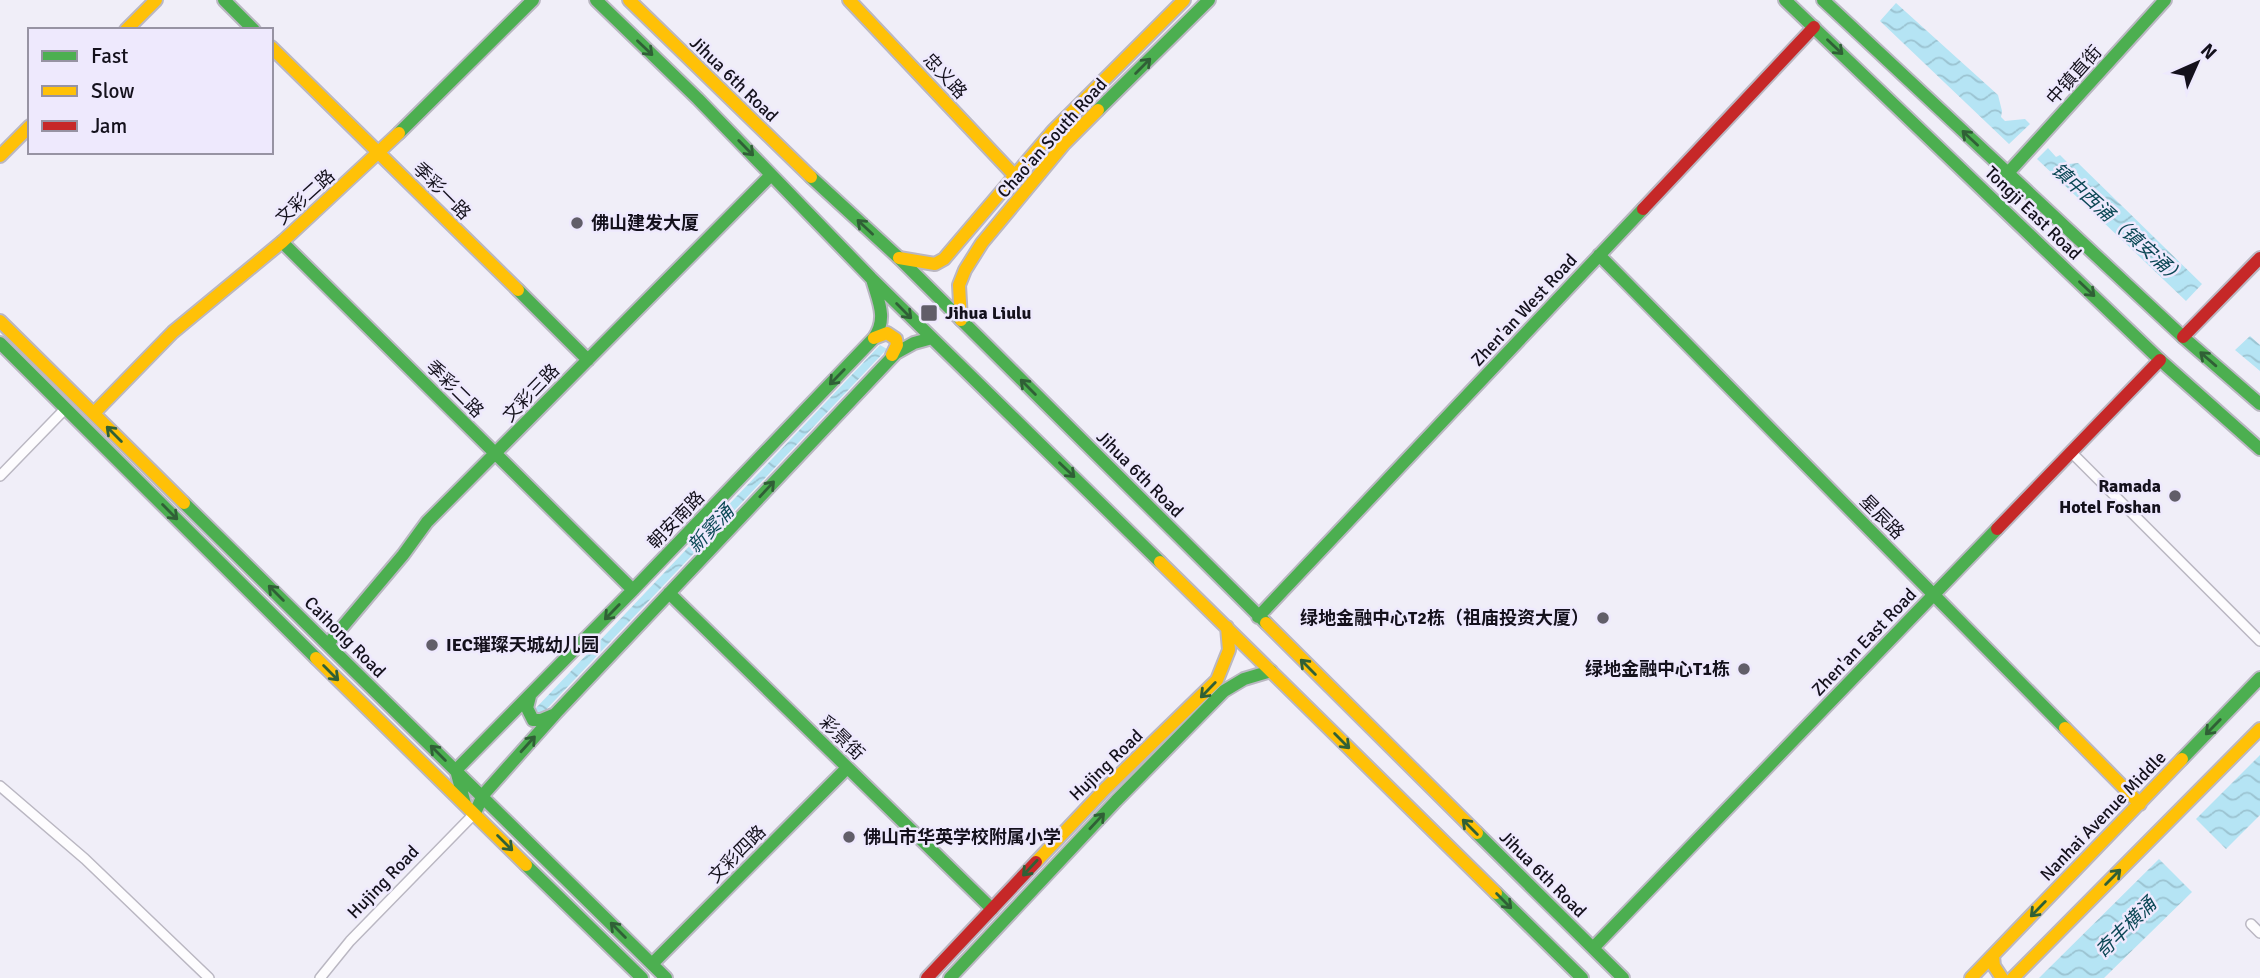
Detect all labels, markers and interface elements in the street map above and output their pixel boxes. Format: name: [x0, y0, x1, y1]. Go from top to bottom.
legend: [28, 28, 273, 154]
north arrow: [2162, 28, 2232, 98]
street label: Jihua 6th Road: [685, 31, 783, 127]
one-way arrow: [1826, 38, 1843, 55]
one-way arrow: [636, 39, 653, 56]
text: N: [2195, 39, 2221, 65]
street label: 中镇直街: [2042, 41, 2106, 109]
text: Fast: [91, 43, 128, 69]
street label: 忠义路: [919, 49, 971, 103]
one-way arrow: [1134, 57, 1151, 74]
street label: Chao'an South Road: [992, 74, 1112, 202]
text: Slow: [91, 78, 135, 104]
text: Jam: [91, 113, 127, 139]
one-way arrow: [1962, 129, 1979, 146]
one-way arrow: [737, 139, 754, 156]
street label: 季彩一路: [409, 158, 475, 224]
water label: 镇中西涌（镇安涌）: [2046, 158, 2190, 290]
street label: Tongji East Road: [1980, 161, 2086, 265]
street label: 文彩二路: [271, 165, 339, 229]
place label: 佛山建发大厦: [591, 212, 699, 234]
marker: 佛山建发大厦: [569, 215, 585, 231]
one-way arrow: [857, 219, 874, 236]
street label: Zhen'an West Road: [1466, 249, 1582, 371]
one-way arrow: [2078, 281, 2095, 298]
one-way arrow: [896, 302, 913, 319]
place label: Jihua Liulu: [945, 302, 1031, 324]
marker: Jihua Liulu: [919, 303, 939, 323]
one-way arrow: [2200, 351, 2218, 367]
street label: 季彩二路: [422, 356, 488, 422]
street label: 文彩三路: [498, 359, 564, 427]
one-way arrow: [829, 368, 846, 385]
one-way arrow: [1019, 378, 1036, 395]
one-way arrow: [106, 425, 123, 442]
street label: Jihua 6th Road: [1092, 426, 1188, 522]
one-way arrow: [1058, 461, 1075, 478]
place label: Ramada Hotel Foshan: [2059, 475, 2161, 518]
one-way arrow: [759, 481, 776, 498]
street label: 朝安南路: [643, 486, 709, 554]
marker: Ramada Hotel Foshan: [2167, 488, 2183, 504]
street label: 星辰路: [1855, 490, 1909, 544]
water label: 新窦涌: [683, 499, 741, 558]
one-way arrow: [161, 503, 178, 520]
street label: Zhen'an East Road: [1807, 584, 1921, 700]
one-way arrow: [268, 585, 285, 602]
street label: Caihong Road: [300, 592, 390, 682]
one-way arrow: [604, 603, 621, 620]
place label: 绿地金融中心T2栋（祖庙投资大厦）: [1300, 607, 1589, 629]
marker: 绿地金融中心T2栋（祖庙投资大厦）: [1595, 610, 1611, 626]
place label: IEC璀璨天城幼儿园: [446, 634, 599, 656]
marker: IEC璀璨天城幼儿园: [424, 637, 440, 653]
one-way arrow: [1300, 658, 1317, 675]
place label: 绿地金融中心T1栋: [1585, 658, 1730, 680]
marker: 绿地金融中心T1栋: [1736, 661, 1752, 677]
one-way arrow: [322, 664, 339, 681]
one-way arrow: [1200, 681, 1216, 699]
street label: 彩景街: [815, 711, 869, 765]
one-way arrow: [2204, 718, 2221, 735]
street label: Hujing Road: [1065, 725, 1147, 805]
one-way arrow: [1334, 733, 1351, 750]
one-way arrow: [520, 735, 536, 753]
one-way arrow: [430, 745, 447, 762]
street label: Nanhai Avenue Middle: [2035, 747, 2171, 885]
one-way arrow: [1089, 813, 1106, 830]
one-way arrow: [1462, 818, 1479, 835]
street label: 文彩四路: [704, 821, 770, 887]
place label: 佛山市华英学校附属小学: [863, 826, 1061, 848]
street label: Jihua 6th Road: [1495, 826, 1591, 922]
marker: 佛山市华英学校附属小学: [841, 829, 857, 845]
one-way arrow: [496, 834, 513, 851]
street label: Hujing Road: [343, 841, 423, 923]
one-way arrow: [1022, 859, 1039, 876]
one-way arrow: [2104, 869, 2121, 886]
water label: 奇丰横涌: [2091, 891, 2163, 963]
one-way arrow: [1496, 893, 1513, 910]
one-way arrow: [2030, 900, 2047, 917]
one-way arrow: [609, 922, 626, 939]

